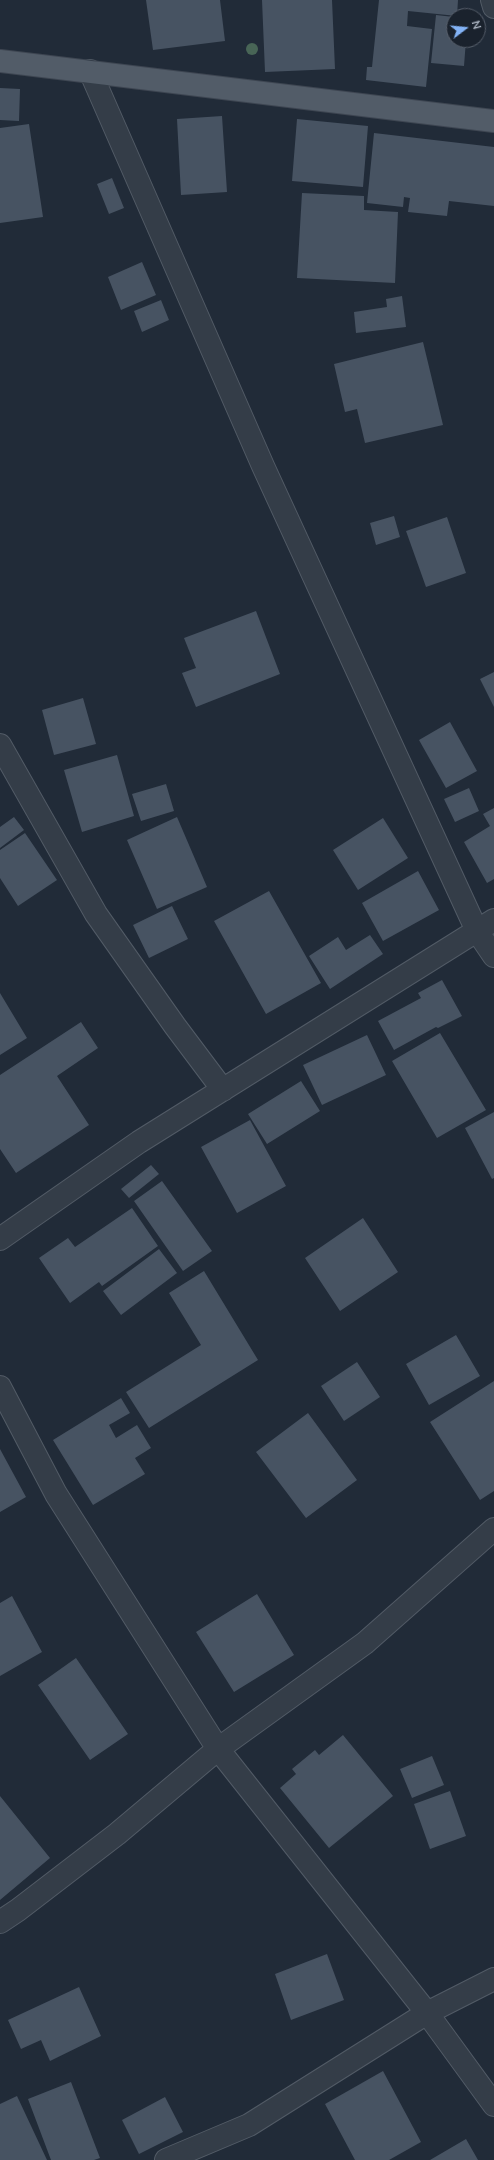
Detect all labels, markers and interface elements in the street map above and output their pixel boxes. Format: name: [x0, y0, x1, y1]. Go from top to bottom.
north arrow: [446, 8, 486, 48]
text: N: [469, 19, 484, 31]

